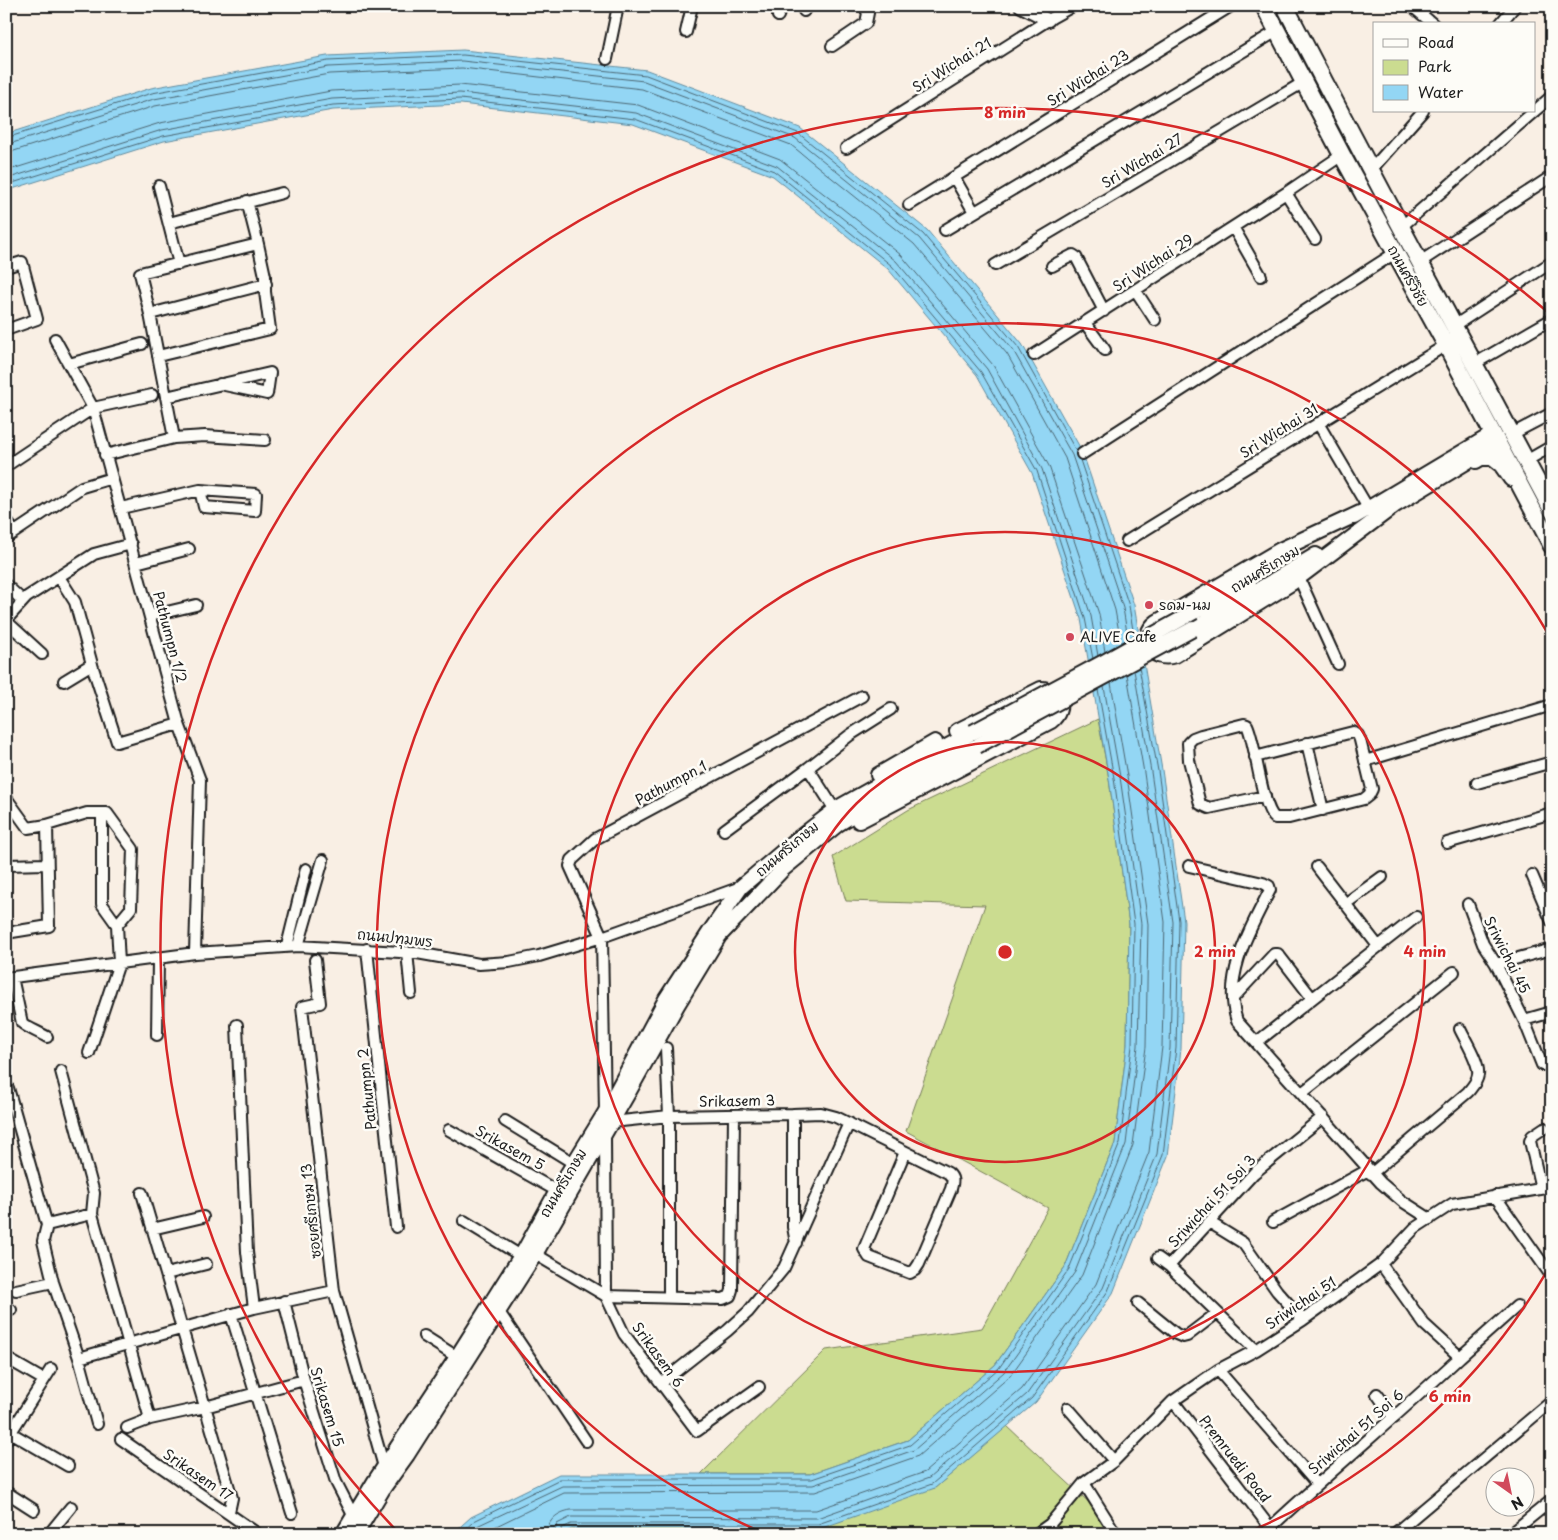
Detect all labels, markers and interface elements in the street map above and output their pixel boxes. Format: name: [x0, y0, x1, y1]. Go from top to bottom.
legend: [1373, 22, 1536, 112]
text: Road: [1418, 30, 1454, 53]
street label: Sri Wichai 21: [908, 32, 995, 97]
street label: Sri Wichai 23: [1043, 44, 1133, 111]
text: Park: [1418, 54, 1452, 77]
text: Water: [1418, 80, 1463, 103]
text: 8 min: [984, 100, 1026, 123]
street label: Sri Wichai 27: [1097, 128, 1186, 193]
street label: Sri Wichai 29: [1108, 229, 1197, 297]
street label: ถนนศรีวิชัย: [1383, 241, 1434, 310]
street label: Sri Wichai 31: [1235, 398, 1322, 463]
street label: ถนนศรีเกษม: [1226, 540, 1303, 597]
street label: Pathumpn 1/2: [148, 589, 193, 685]
place label: รดม-นม: [1159, 594, 1211, 615]
marker: รดม-นม: [1143, 599, 1155, 611]
place label: ALIVE Cafe: [1080, 626, 1156, 647]
marker: ALIVE Cafe: [1064, 631, 1076, 643]
street label: Pathumpn 1: [631, 755, 710, 810]
street label: ถนนศรีเกษม: [750, 816, 823, 881]
street label: Sriwichai 45: [1479, 913, 1536, 997]
street label: ถนนปทุมพร: [356, 923, 434, 952]
text: 2 min: [1194, 939, 1236, 962]
text: 4 min: [1404, 939, 1446, 962]
centre of rings: [996, 943, 1014, 961]
street label: Pathumpn 2: [352, 1047, 381, 1131]
street label: Srikasem 3: [699, 1089, 775, 1112]
street label: Srikasem 5: [472, 1120, 549, 1175]
street label: ถนนศรีเกษม: [534, 1144, 591, 1221]
street label: Sriwichai 51 Soi 3: [1163, 1150, 1260, 1252]
street label: ซอยศรีเกษม 13: [295, 1162, 326, 1260]
street label: Sriwichai 51: [1261, 1271, 1340, 1334]
street label: Srikasem 6: [628, 1318, 689, 1392]
street label: Srikasem 15: [305, 1364, 350, 1449]
street label: Sriwichai 51 Soi 6: [1303, 1384, 1408, 1479]
text: 6 min: [1429, 1384, 1471, 1407]
street label: Premruedi Road: [1195, 1411, 1276, 1507]
street label: Srikasem 17: [159, 1443, 238, 1506]
north arrow: [1486, 1468, 1536, 1518]
text: N: [1507, 1491, 1528, 1515]

